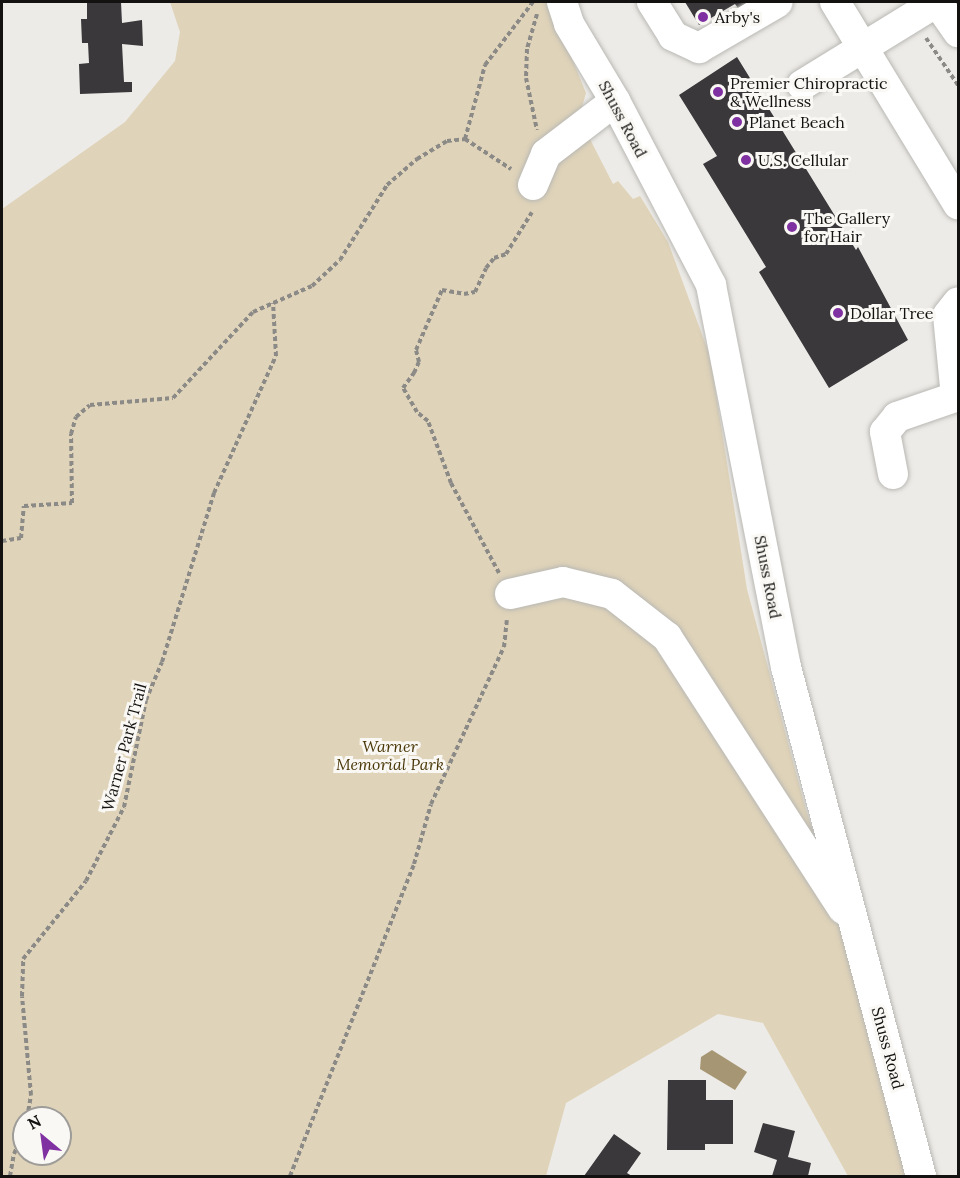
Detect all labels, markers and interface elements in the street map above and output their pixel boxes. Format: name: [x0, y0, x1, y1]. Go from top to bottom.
place label: Arby's: [715, 7, 760, 27]
marker: Arby's: [696, 10, 710, 24]
place label: Premier Chiropractic & Wellness: [730, 73, 887, 111]
street label: Shuss Road: [595, 77, 651, 161]
marker: Premier Chiropractic & Wellness: [711, 85, 725, 99]
place label: Planet Beach: [749, 112, 845, 132]
marker: Planet Beach: [730, 115, 744, 129]
place label: U.S. Cellular: [758, 150, 848, 170]
marker: U.S. Cellular: [739, 153, 753, 167]
place label: The Gallery for Hair: [804, 208, 890, 246]
marker: The Gallery for Hair: [785, 220, 799, 234]
place label: Dollar Tree: [850, 303, 933, 323]
marker: Dollar Tree: [831, 306, 845, 320]
street label: Shuss Road: [751, 534, 785, 620]
street label: Warner Park Trail: [98, 681, 150, 813]
park label: Warner Memorial Park: [336, 736, 444, 774]
street label: Shuss Road: [868, 1005, 908, 1091]
north arrow: [12, 1106, 72, 1166]
text: N: [24, 1110, 45, 1134]

